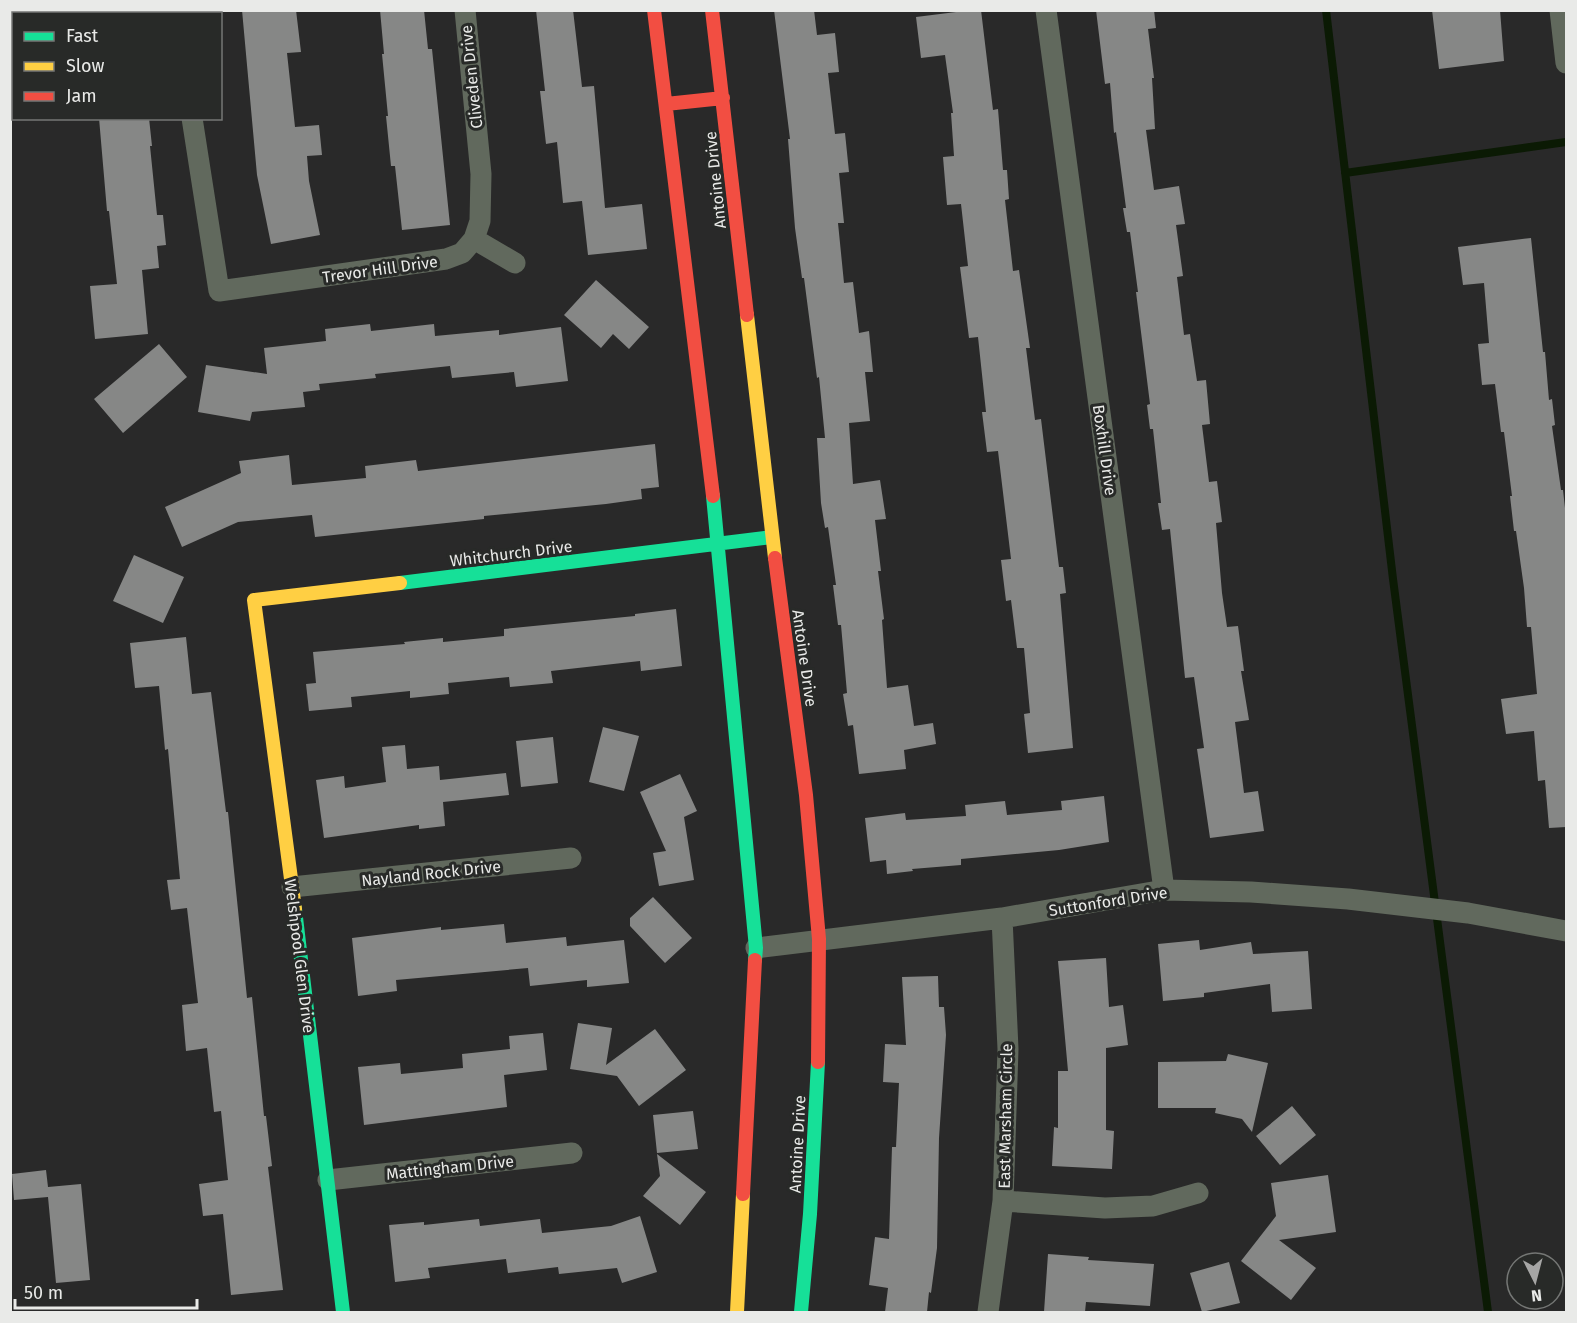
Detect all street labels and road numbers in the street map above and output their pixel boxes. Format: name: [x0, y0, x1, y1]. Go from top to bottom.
street label: Cliveden Drive: [457, 24, 486, 130]
street label: Antoine Drive: [701, 130, 730, 230]
street label: Trevor Hill Drive: [321, 252, 439, 287]
street label: Boxhill Drive: [1089, 403, 1120, 497]
street label: Whitchurch Drive: [449, 537, 573, 570]
street label: Antoine Drive: [788, 608, 821, 708]
street label: Nayland Rock Drive: [360, 857, 502, 890]
street label: Welshpool Glen Drive: [281, 878, 318, 1034]
street label: Suttonford Drive: [1048, 883, 1169, 920]
street label: East Marsham Circle: [995, 1043, 1016, 1189]
street label: Antoine Drive: [785, 1095, 810, 1193]
street label: Mattingham Drive: [385, 1151, 515, 1184]

